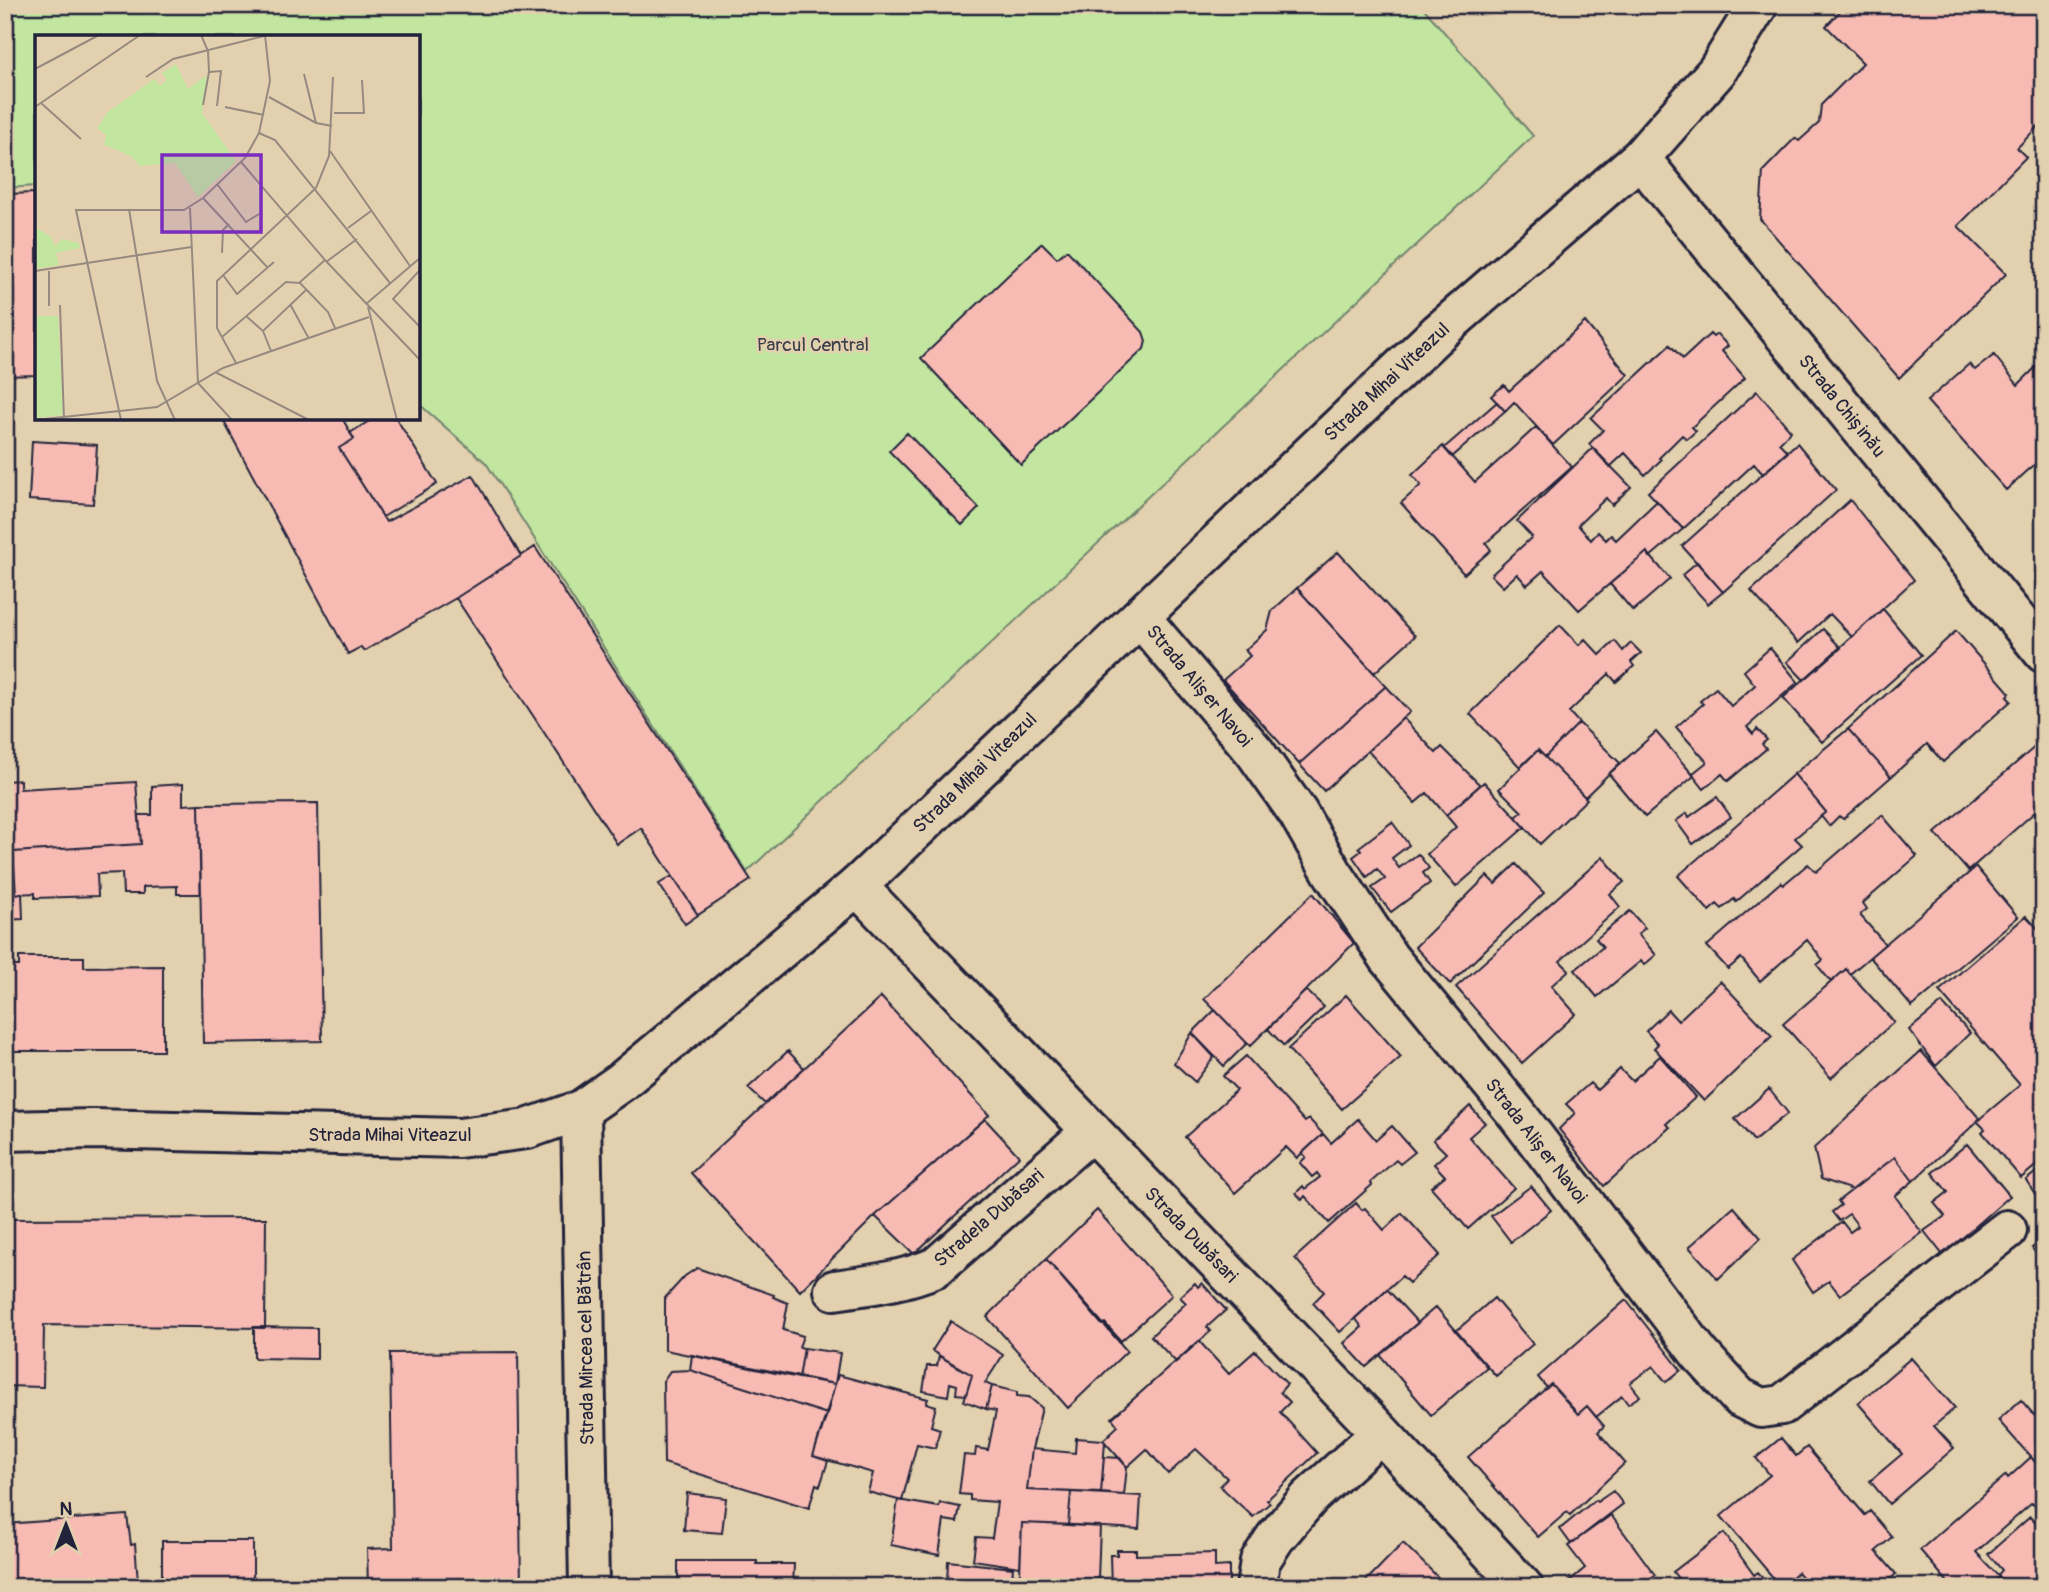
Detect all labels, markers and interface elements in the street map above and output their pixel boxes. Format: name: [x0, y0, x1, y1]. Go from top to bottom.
inset map: [35, 35, 420, 420]
street label: Strada Mihai Viteazul: [1319, 317, 1455, 447]
park label: Parcul Central: [757, 333, 869, 357]
street label: Strada Chișinău: [1793, 350, 1891, 462]
street label: Strada Alișer Navoi: [1141, 620, 1257, 752]
street label: Strada Mihai Viteazul: [908, 708, 1042, 838]
street label: Strada Alișer Navoi: [1480, 1074, 1592, 1208]
street label: Strada Mihai Viteazul: [308, 1123, 472, 1147]
street label: Stradela Dubăsari: [929, 1164, 1049, 1272]
street label: Strada Dubăsari: [1139, 1182, 1243, 1288]
street label: Strada Mircea cel Bătrân: [572, 1250, 600, 1446]
north arrow: [32, 1490, 102, 1560]
text: N: [60, 1497, 73, 1521]

